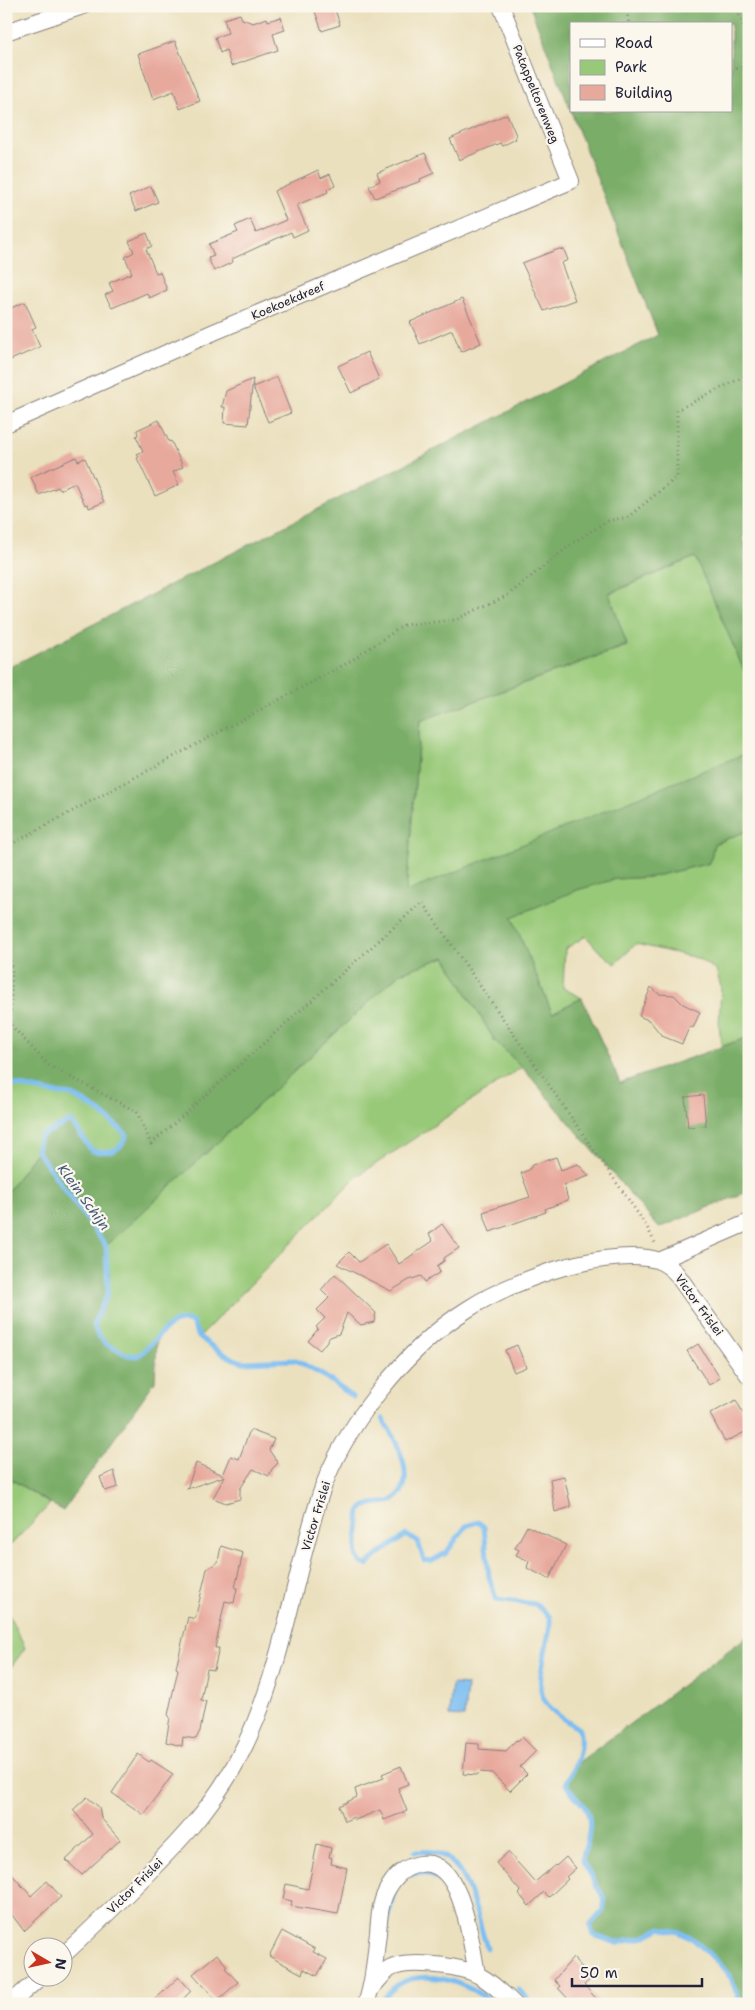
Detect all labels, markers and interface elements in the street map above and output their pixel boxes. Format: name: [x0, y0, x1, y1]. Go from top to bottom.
legend: [570, 22, 732, 112]
text: Road: [615, 33, 653, 53]
street label: Patappeltorenweg: [509, 42, 563, 146]
text: Park: [615, 57, 647, 77]
text: Building: [615, 83, 672, 103]
street label: Koekoekdreef: [249, 278, 328, 324]
water label: Klein Schijn: [54, 1160, 114, 1234]
street label: Victor Frislei: [671, 1271, 727, 1339]
street label: Victor Frislei: [298, 1479, 334, 1553]
street label: Victor Frislei: [104, 1855, 166, 1917]
north arrow: [22, 1938, 72, 1988]
scale bar: [572, 1955, 702, 1987]
text: N: [51, 1957, 71, 1971]
text: 50 m: [580, 1963, 618, 1983]

